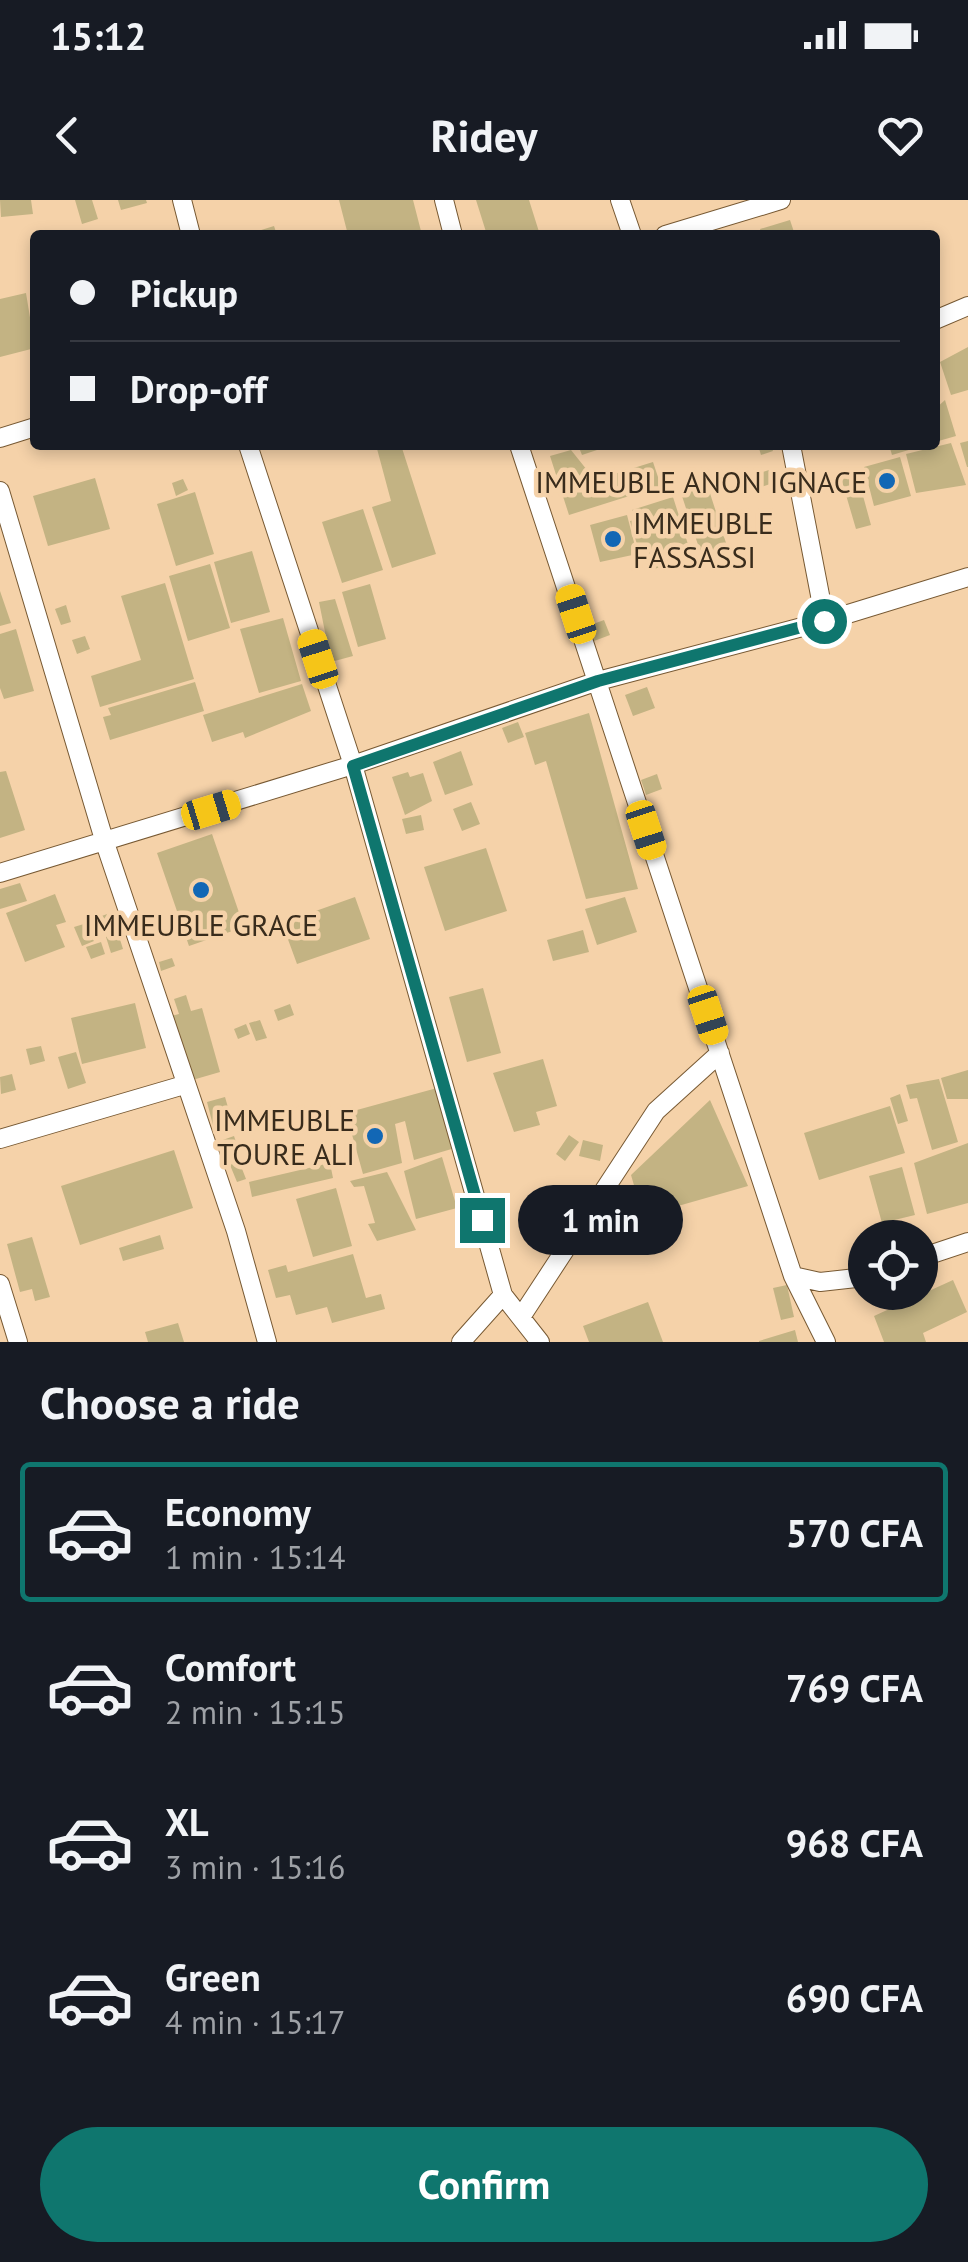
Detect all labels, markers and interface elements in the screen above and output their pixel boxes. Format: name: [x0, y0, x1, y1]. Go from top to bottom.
text: 15:12: [50, 11, 146, 60]
text: Ridey: [430, 106, 538, 164]
icon: back: [40, 108, 95, 163]
icon: heart: [873, 108, 928, 163]
text: Pickup: [130, 268, 238, 317]
text: Drop-off: [130, 364, 267, 413]
place label: IMMEUBLE ANON IGNACE: [535, 462, 867, 501]
marker: IMMEUBLE ANON IGNACE: [876, 470, 898, 492]
place label: IMMEUBLE FASSASSI: [633, 503, 774, 576]
marker: IMMEUBLE FASSASSI: [602, 528, 624, 550]
car: [552, 581, 600, 647]
route start: [802, 599, 847, 644]
car: [294, 626, 342, 692]
car: [178, 787, 244, 833]
car: [622, 797, 670, 863]
marker: IMMEUBLE GRACE: [190, 879, 212, 901]
place label: IMMEUBLE GRACE: [84, 905, 318, 944]
car: [684, 982, 732, 1048]
place label: IMMEUBLE TOURE ALI: [214, 1100, 355, 1173]
marker: IMMEUBLE TOURE ALI: [364, 1125, 386, 1147]
callout: 1 min: [517, 1185, 682, 1255]
route end: [460, 1198, 505, 1243]
text: 1 min: [561, 1199, 640, 1241]
map controls: [848, 1220, 938, 1310]
button: locate: [848, 1220, 938, 1310]
text: Choose a ride: [40, 1373, 300, 1431]
icon: car: [45, 1487, 135, 1577]
text: Economy: [165, 1487, 311, 1536]
text: 570 CFA: [786, 1508, 923, 1557]
text: 1 min · 15:14: [165, 1536, 345, 1578]
icon: car: [45, 1642, 135, 1732]
text: Comfort: [165, 1642, 296, 1691]
text: 769 CFA: [786, 1663, 923, 1712]
text: 2 min · 15:15: [165, 1691, 345, 1733]
icon: car: [45, 1797, 135, 1887]
text: XL: [165, 1797, 209, 1846]
text: 968 CFA: [786, 1818, 923, 1867]
text: 3 min · 15:16: [165, 1846, 345, 1888]
icon: car: [45, 1952, 135, 2042]
text: Green: [165, 1952, 261, 2001]
text: 690 CFA: [786, 1973, 923, 2022]
text: 4 min · 15:17: [165, 2001, 345, 2043]
button: Confirm: [40, 2127, 928, 2242]

